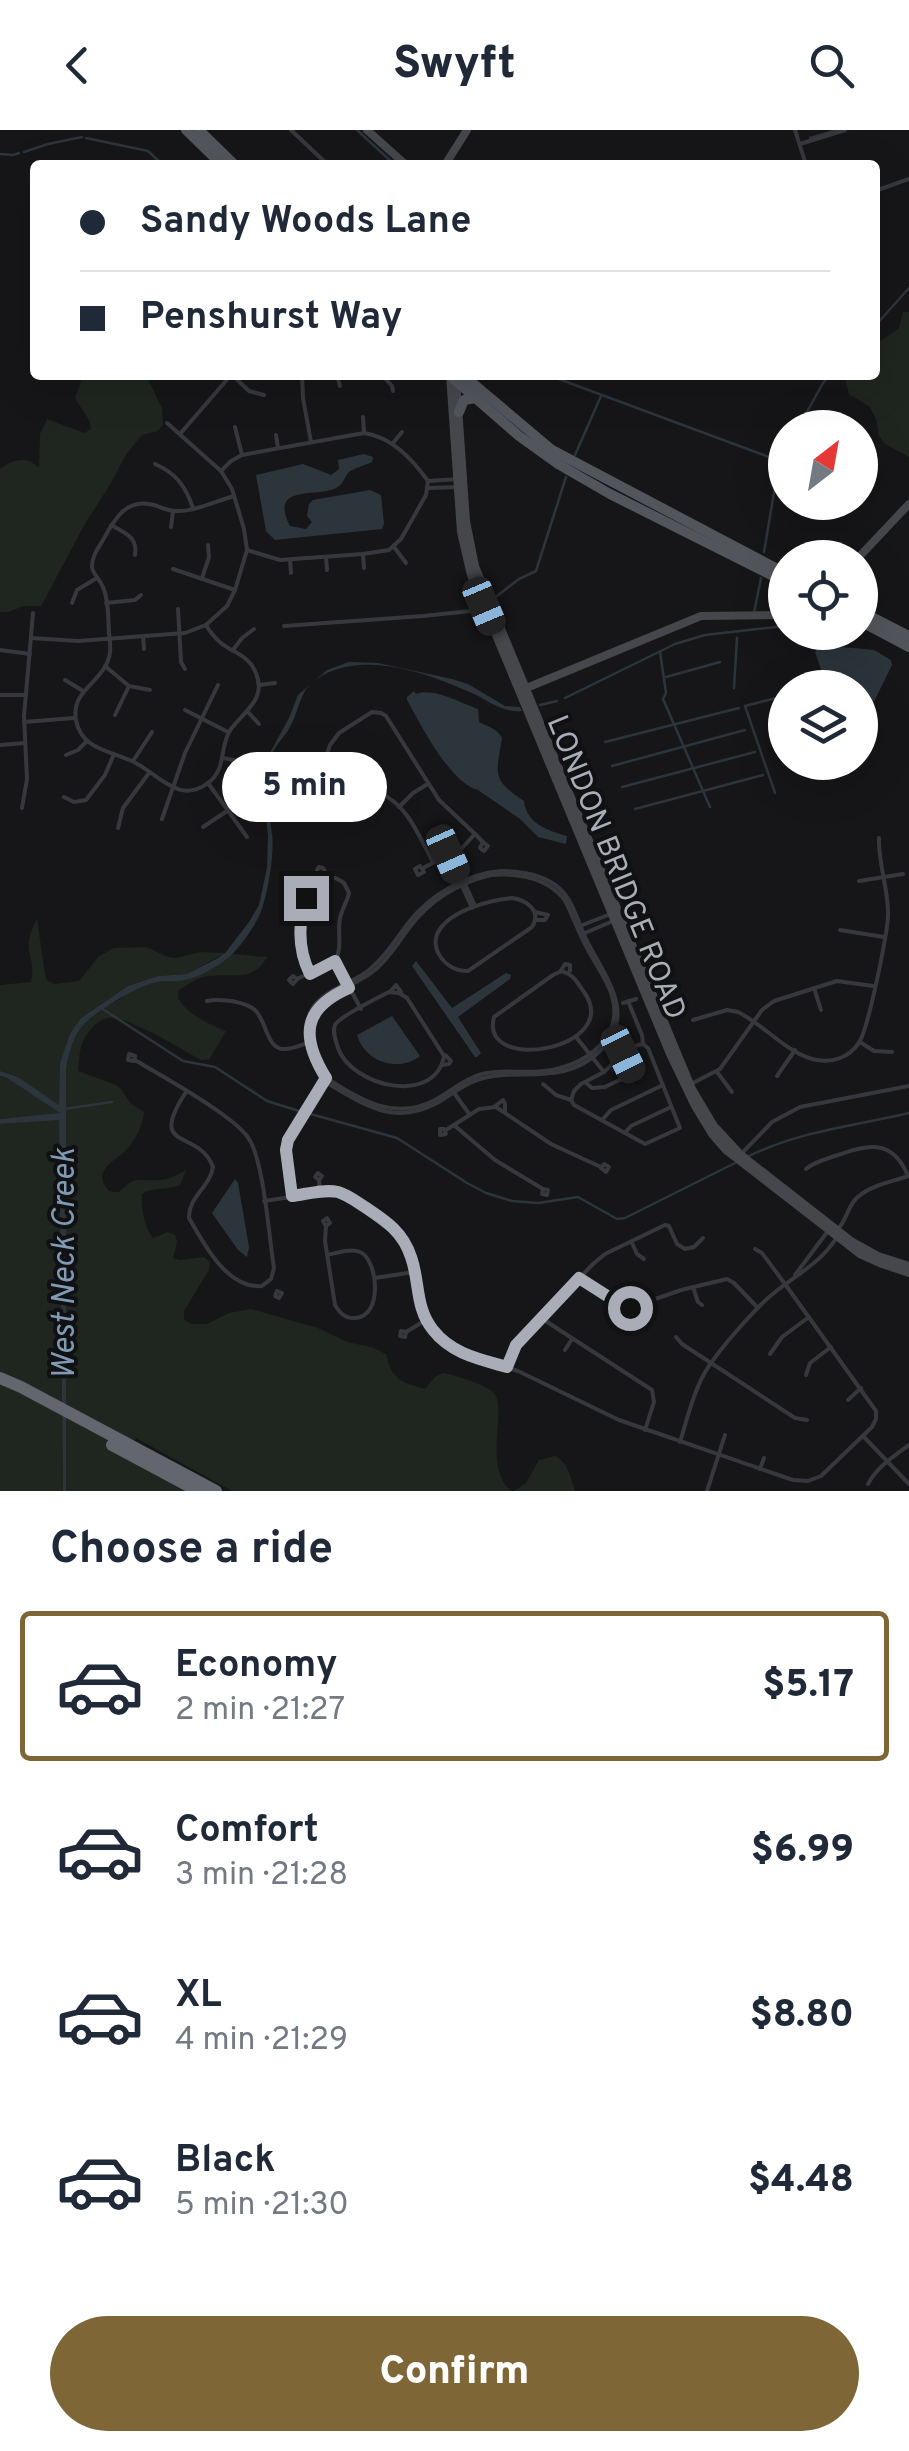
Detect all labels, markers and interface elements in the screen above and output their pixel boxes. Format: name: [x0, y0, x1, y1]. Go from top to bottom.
text: Swyft: [393, 37, 516, 94]
icon: back: [50, 38, 105, 93]
icon: search: [804, 38, 859, 93]
text: Sandy Woods Lane: [140, 198, 471, 247]
text: Penshurst Way: [140, 294, 402, 343]
north arrow: [768, 410, 878, 520]
map controls: [768, 410, 878, 780]
button: locate: [768, 540, 878, 650]
car: [458, 573, 510, 639]
button: layers: [768, 670, 878, 780]
street label: LONDON BRIDGE ROAD: [537, 710, 693, 1025]
callout: 5 min: [224, 753, 388, 823]
text: 5 min: [262, 767, 347, 807]
car: [422, 820, 474, 888]
route end: [284, 876, 329, 921]
car: [596, 1020, 650, 1088]
water label: West Neck Creek: [46, 1147, 86, 1380]
route start: [608, 1286, 653, 1331]
text: Choose a ride: [50, 1522, 333, 1579]
icon: car: [55, 1641, 145, 1731]
text: Economy: [175, 1642, 337, 1691]
text: $5.17: [762, 1662, 854, 1711]
text: 2 min · 21:27: [175, 1691, 345, 1731]
icon: car: [55, 1806, 145, 1896]
text: Comfort: [175, 1807, 319, 1856]
text: $6.99: [751, 1827, 854, 1876]
text: 3 min · 21:28: [175, 1856, 348, 1896]
icon: car: [55, 1971, 145, 2061]
text: XL: [175, 1972, 222, 2021]
text: $8.80: [750, 1992, 854, 2041]
text: 4 min · 21:29: [175, 2021, 348, 2061]
icon: car: [55, 2136, 145, 2226]
text: Black: [175, 2137, 275, 2186]
text: $4.48: [748, 2157, 854, 2206]
text: 5 min · 21:30: [175, 2186, 349, 2226]
button: Confirm: [50, 2316, 859, 2431]

